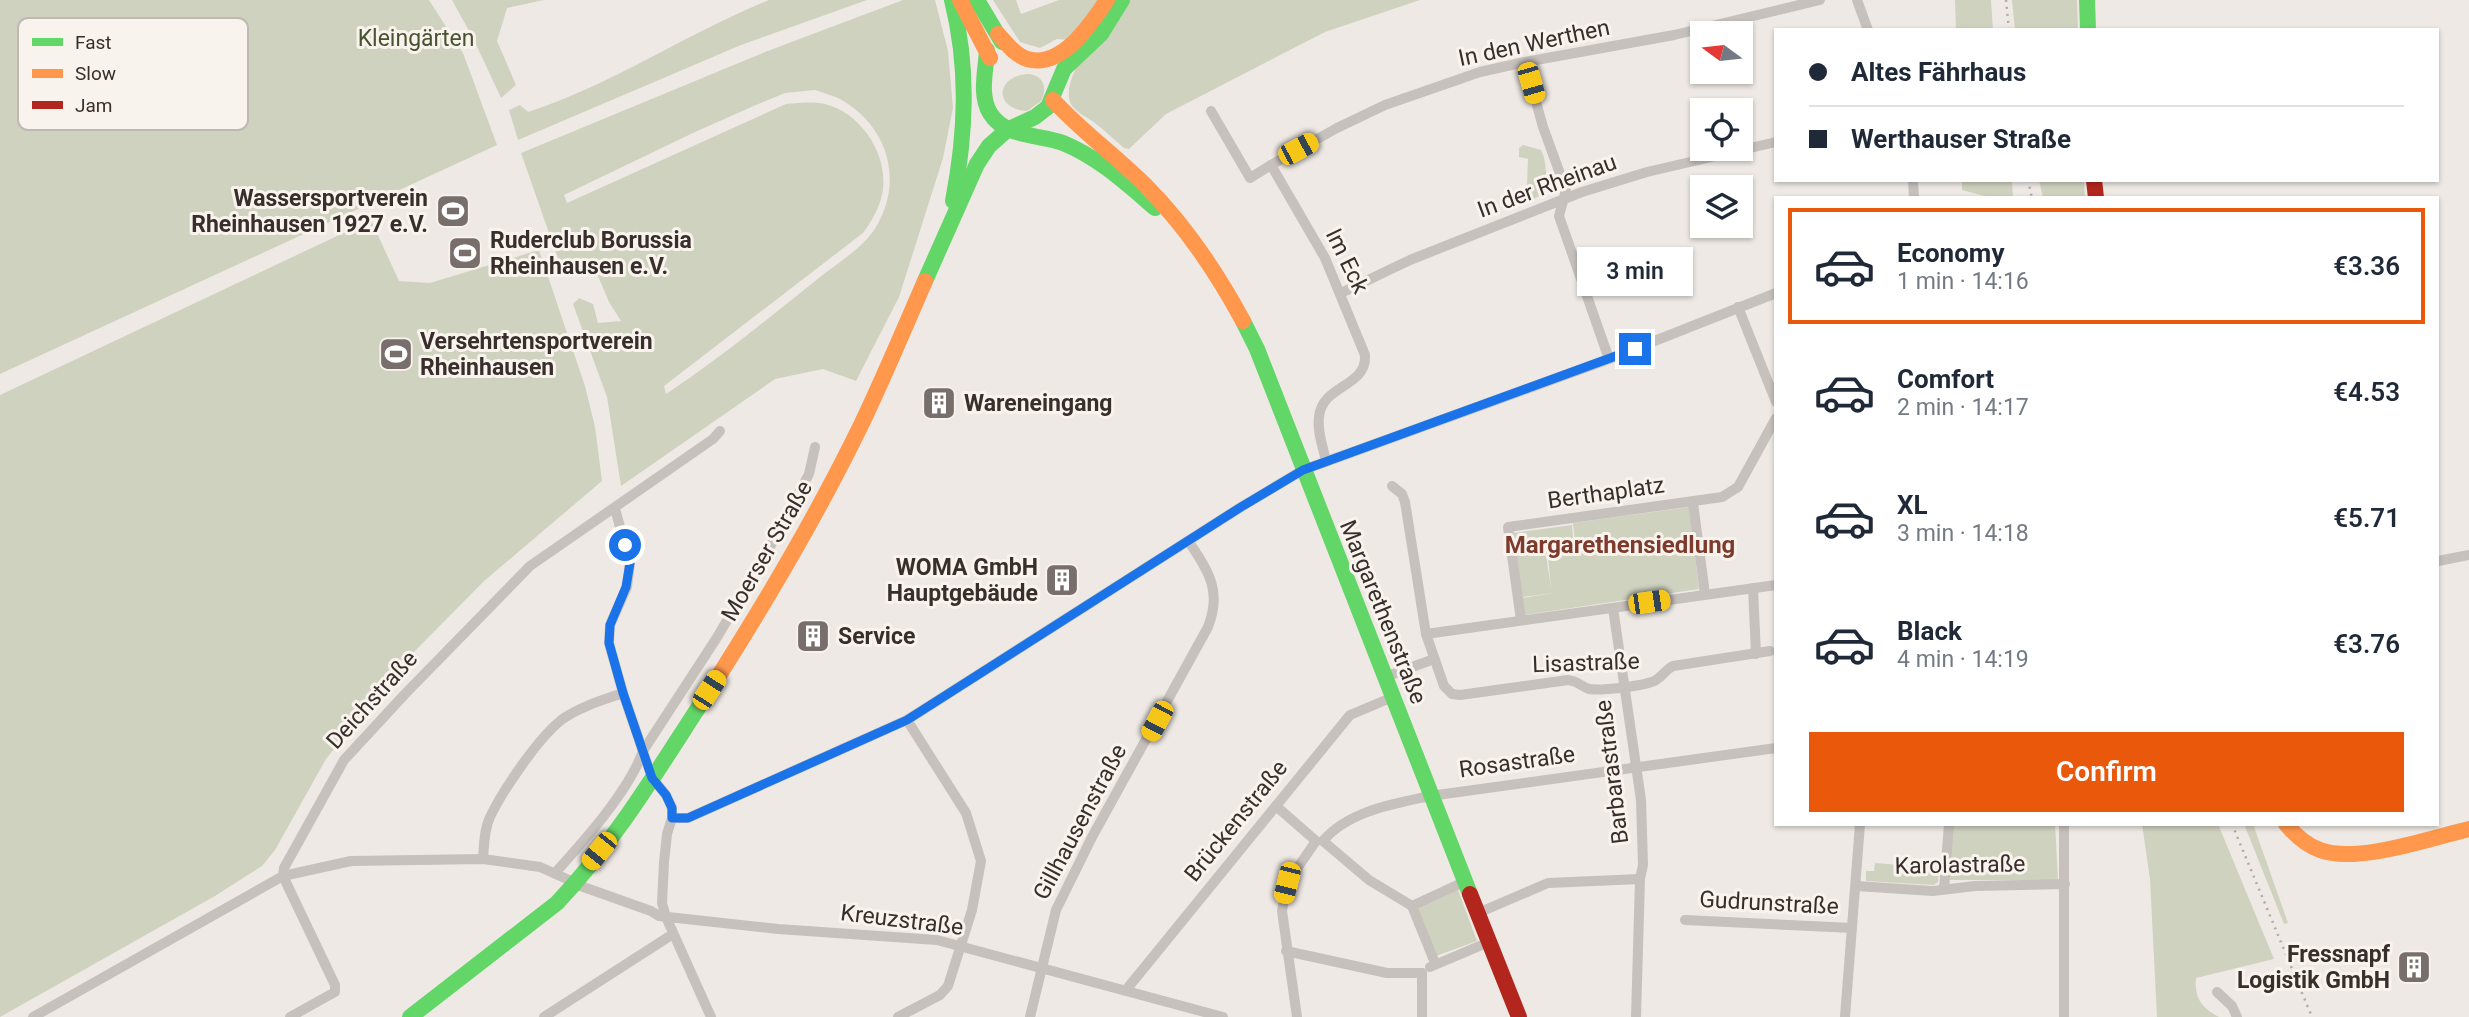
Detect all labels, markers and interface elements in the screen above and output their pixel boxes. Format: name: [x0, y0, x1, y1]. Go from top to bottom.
street label: In den Werthen: [1456, 14, 1612, 72]
legend: [18, 18, 248, 130]
north arrow: [1690, 21, 1754, 84]
map controls: [1690, 21, 1753, 238]
park label: Kleingärten: [358, 25, 474, 52]
text: Fast: [75, 31, 112, 54]
text: Altes Fährhaus: [1851, 57, 2026, 87]
car: [1516, 60, 1547, 106]
text: Slow: [75, 62, 116, 85]
text: Jam: [75, 94, 112, 117]
button: locate: [1690, 98, 1753, 161]
text: Werthauser Straße: [1851, 124, 2071, 154]
car: [1275, 130, 1322, 168]
street label: In der Rheinau: [1474, 148, 1620, 224]
button: layers: [1690, 175, 1753, 238]
place label: Wassersportverein Rheinhausen 1927 e.V.: [191, 185, 428, 238]
sports icon: Wassersportverein Rheinhausen 1927 e.V.: [434, 192, 472, 230]
street label: Im Eck: [1320, 224, 1374, 298]
place label: Ruderclub Borussia Rheinhausen e.V.: [490, 227, 692, 280]
sports icon: Ruderclub Borussia Rheinhausen e.V.: [446, 234, 484, 272]
icon: car: [1813, 235, 1876, 298]
text: Economy: [1897, 238, 2004, 268]
callout: 3 min: [1577, 247, 1693, 296]
text: €3.36: [2333, 251, 2400, 281]
text: 3 min: [1606, 258, 1664, 285]
text: 1 min · 14:16: [1897, 268, 2029, 295]
place label: Versehrtensportverein Rheinhausen: [420, 328, 653, 381]
route end: [1619, 333, 1651, 365]
sports icon: Versehrtensportverein Rheinhausen: [377, 335, 415, 373]
icon: car: [1813, 361, 1876, 424]
text: Comfort: [1897, 364, 1994, 394]
text: €4.53: [2333, 377, 2400, 407]
building icon: Wareneingang: [920, 384, 958, 422]
place label: Wareneingang: [964, 390, 1112, 417]
text: 2 min · 14:17: [1897, 394, 2029, 421]
street label: Berthaplatz: [1546, 471, 1666, 515]
street label: Moerser Straße: [716, 476, 818, 626]
icon: car: [1813, 487, 1876, 550]
text: XL: [1897, 490, 1928, 520]
text: €5.71: [2333, 503, 2400, 533]
street label: Margarethenstraße: [1334, 516, 1432, 708]
text: 3 min · 14:18: [1897, 520, 2029, 547]
route start: [609, 529, 641, 561]
district label: Margarethensiedlung: [1505, 531, 1735, 559]
place label: WOMA GmbH Hauptgebäude: [887, 554, 1038, 607]
building icon: WOMA GmbH Hauptgebäude: [1043, 561, 1081, 599]
car: [1627, 589, 1672, 615]
icon: car: [1813, 613, 1876, 676]
text: Black: [1897, 616, 1962, 646]
building icon: Service: [794, 617, 832, 655]
place label: Service: [838, 623, 915, 650]
text: €3.76: [2333, 629, 2400, 659]
street label: Deichstraße: [321, 645, 423, 755]
text: 4 min · 14:19: [1897, 646, 2029, 673]
street label: Lisastraße: [1532, 648, 1640, 678]
car: [689, 667, 730, 713]
car: [1138, 698, 1177, 744]
street label: Barbarastraße: [1590, 698, 1634, 846]
button: Confirm: [1809, 732, 2404, 812]
street label: Gillhausenstraße: [1028, 740, 1132, 904]
street label: Rosastraße: [1457, 741, 1577, 783]
street label: Brückenstraße: [1179, 755, 1293, 887]
car: [578, 828, 621, 874]
street label: Karolastraße: [1894, 850, 2026, 880]
car: [1272, 860, 1303, 906]
street label: Gudrunstraße: [1699, 886, 1839, 920]
street label: Kreuzstraße: [839, 899, 965, 941]
place label: Fressnapf Logistik GmbH: [2237, 941, 2391, 994]
building icon: Fressnapf Logistik GmbH: [2395, 948, 2433, 986]

